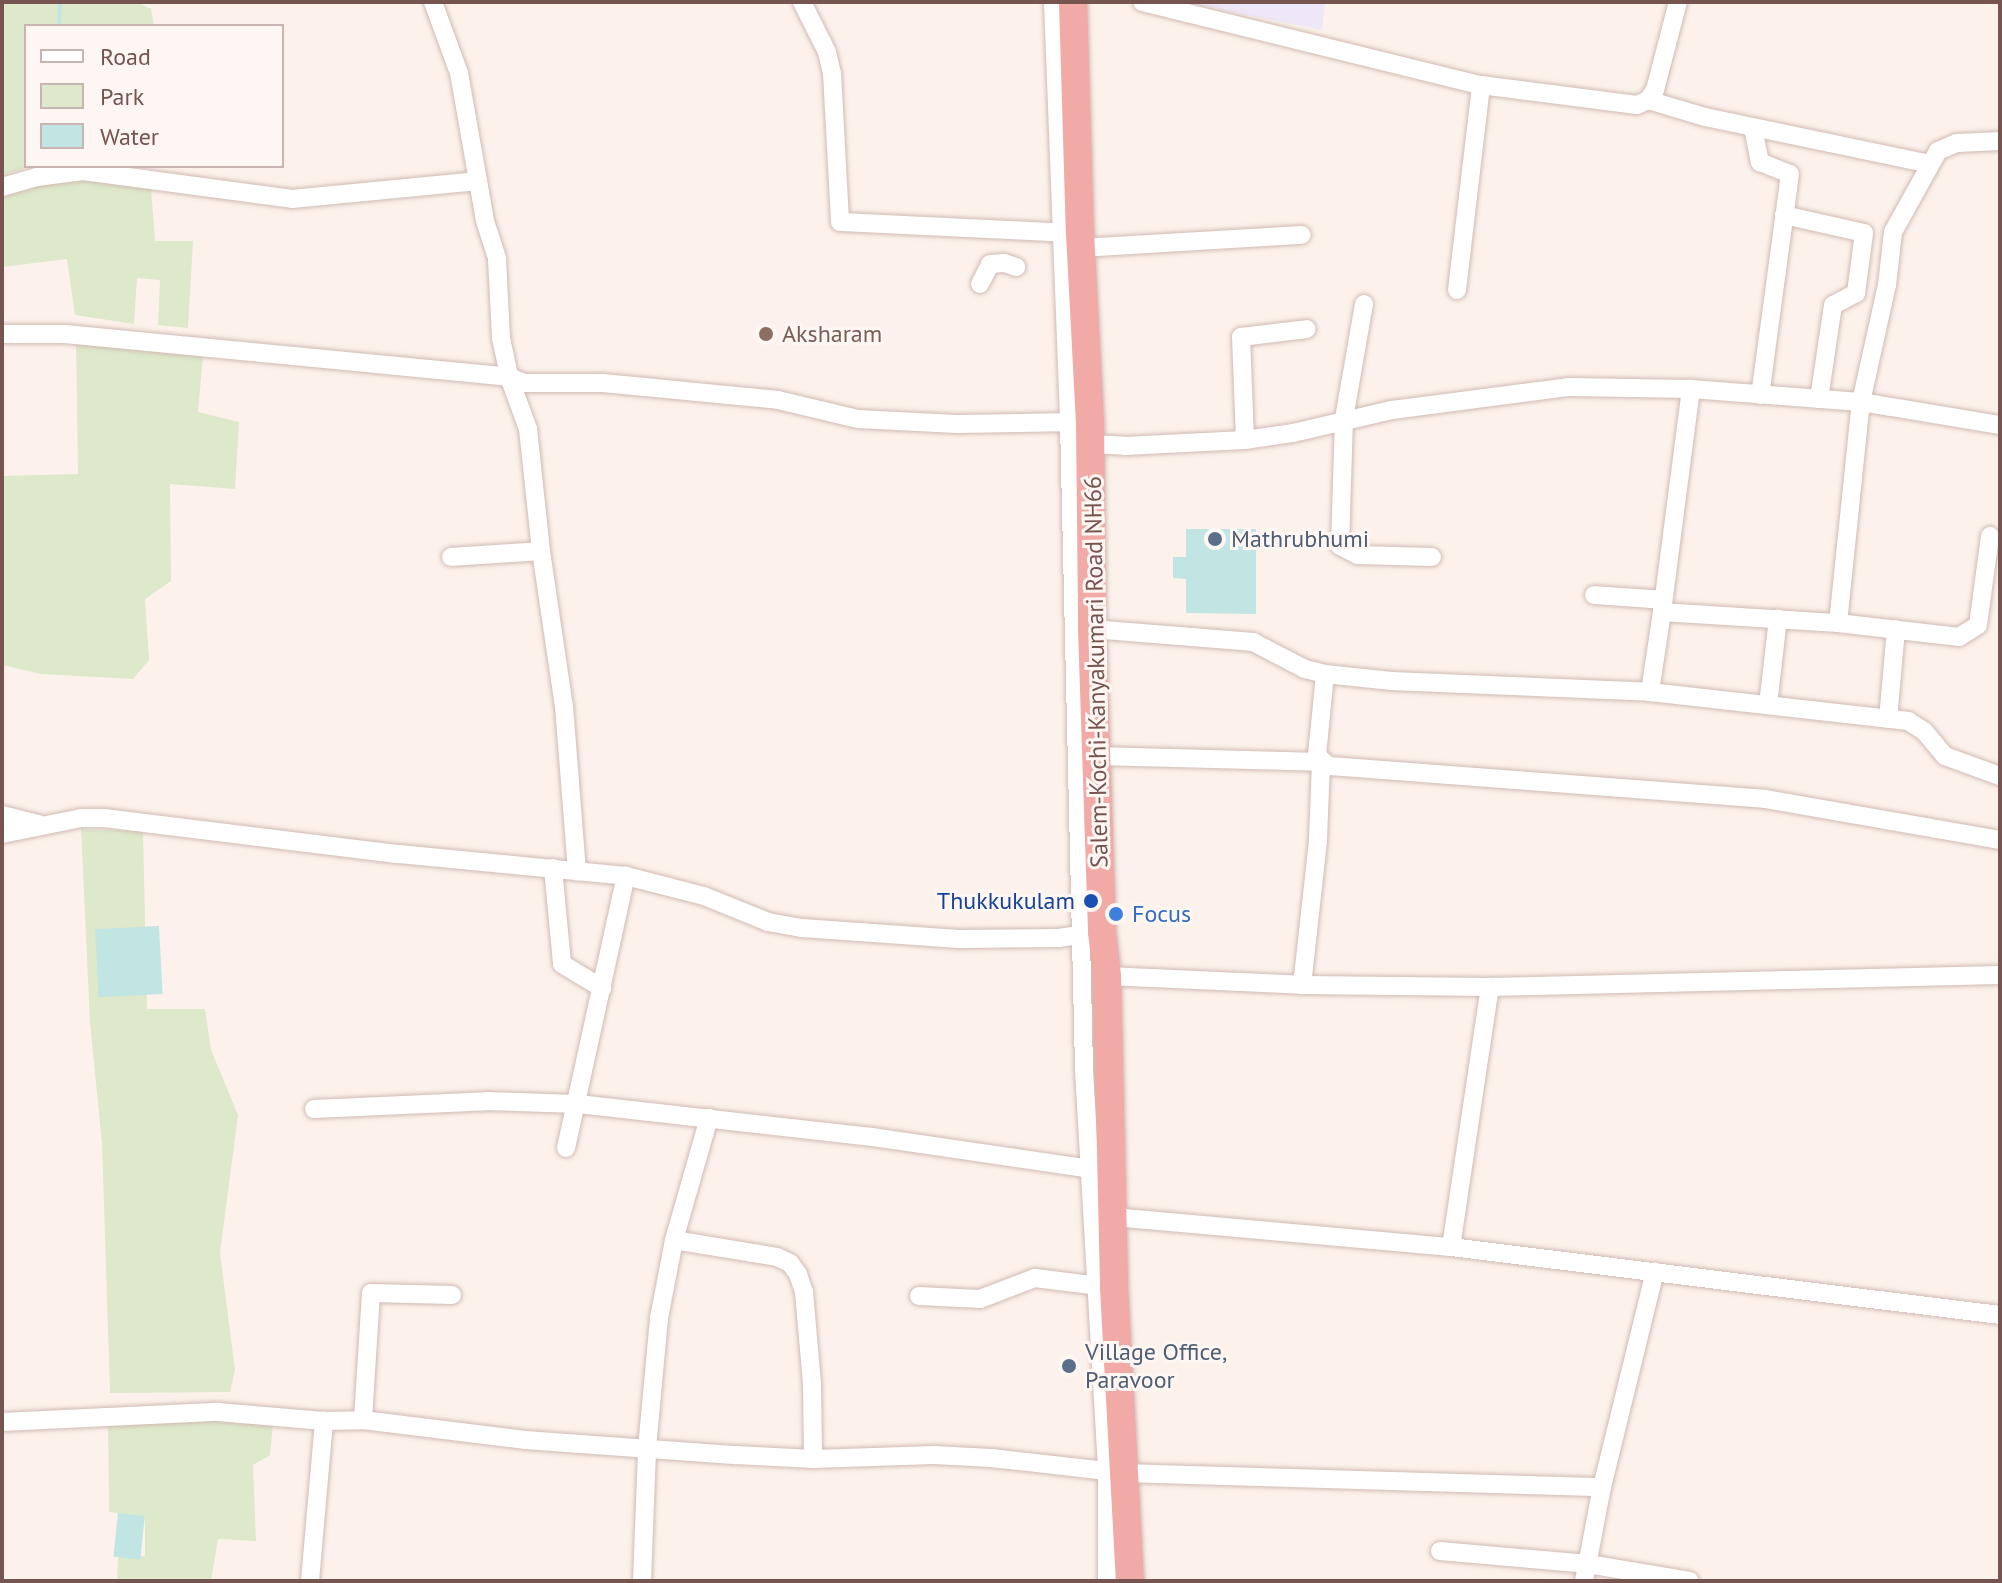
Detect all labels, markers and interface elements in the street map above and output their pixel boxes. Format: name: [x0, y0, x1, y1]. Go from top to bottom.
legend: [24, 24, 284, 168]
text: Road: [100, 41, 151, 72]
text: Park: [100, 81, 144, 112]
text: Water: [100, 121, 159, 152]
place label: Aksharam: [782, 320, 882, 348]
marker: Aksharam: [757, 325, 775, 343]
street label: Salem-Kochi-Kanyakumari Road NH66: [1078, 476, 1114, 868]
place label: Mathrubhumi: [1231, 525, 1369, 553]
marker: Mathrubhumi: [1206, 530, 1224, 548]
place label: Thukkukulam: [937, 887, 1075, 915]
marker: Thukkukulam: [1082, 892, 1100, 910]
place label: Focus: [1132, 900, 1191, 928]
marker: Focus: [1107, 905, 1125, 923]
place label: Village Office, Paravoor: [1085, 1338, 1227, 1394]
marker: Village Office, Paravoor: [1060, 1357, 1078, 1375]

